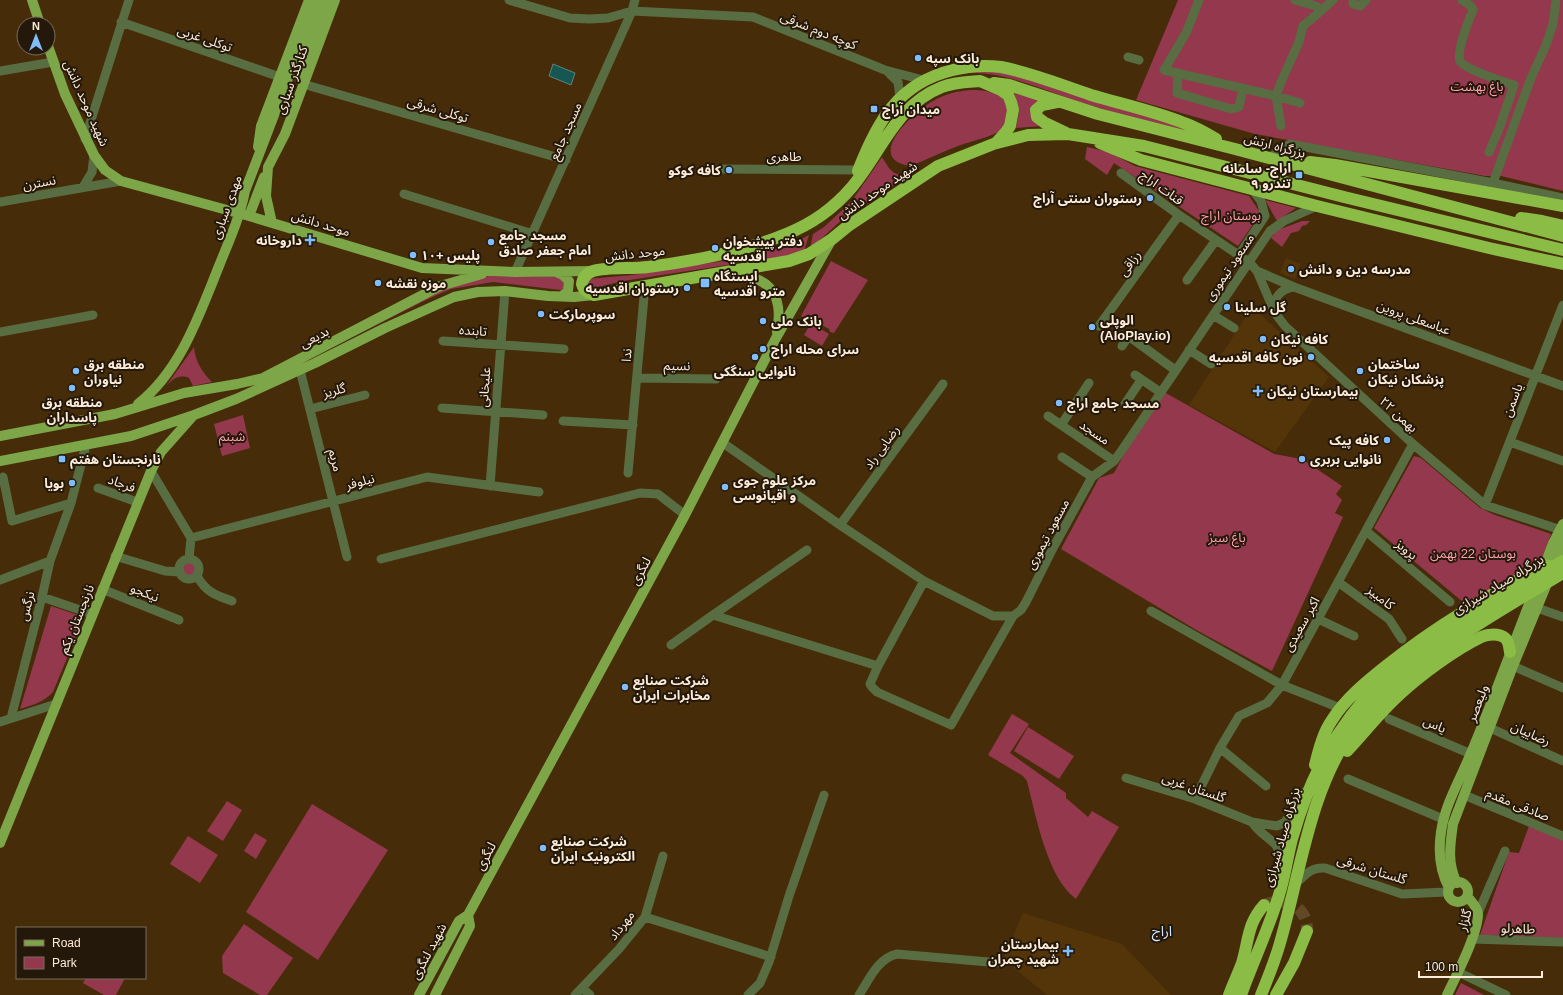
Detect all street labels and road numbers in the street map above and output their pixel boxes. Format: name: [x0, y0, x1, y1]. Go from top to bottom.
street label: کوچه دوم شرقی: [778, 8, 860, 55]
street label: توکلی غربی: [175, 22, 234, 56]
street label: کنارگذر سباری: [272, 43, 312, 117]
street label: شهید موحد دانش: [60, 58, 112, 149]
street label: توکلی شرقی: [405, 94, 470, 126]
street label: مسجد جامع: [546, 100, 588, 164]
street label: بزرگراه ارتش: [1242, 130, 1307, 162]
street label: طاهری: [766, 149, 802, 165]
street label: شهید موحد دانش: [835, 158, 920, 223]
street label: قنات اراج: [1136, 167, 1186, 211]
street label: نسترن: [21, 172, 57, 194]
street label: مهدی سباری: [208, 173, 246, 242]
street label: موحد دانش: [289, 207, 352, 240]
street label: مسعود تیموری: [1201, 231, 1258, 304]
street label: موحد دانش: [604, 243, 666, 265]
street label: رزاقی: [1115, 248, 1144, 279]
street label: عباسعلی پروین: [1374, 297, 1453, 340]
street label: تابنده: [459, 322, 488, 339]
street label: بدیعی: [297, 324, 332, 352]
street label: ندا: [618, 348, 635, 362]
street label: نسیم: [663, 358, 690, 376]
street label: علیخانی: [476, 366, 494, 408]
street label: گلریز: [320, 380, 348, 401]
street label: یاسمن: [1499, 381, 1527, 420]
street label: ۲۲ بهمن: [1376, 394, 1421, 436]
street label: مسجد: [1077, 417, 1113, 448]
street label: رضایی راد: [860, 422, 903, 473]
street label: مریم: [323, 447, 346, 474]
street label: نیلوفر: [343, 470, 376, 493]
street label: فرجاد: [106, 472, 138, 495]
street label: مسعود تیموری: [1023, 496, 1073, 573]
street label: پرویز: [1391, 535, 1421, 564]
street label: بزرگراه صیاد شیرازی: [1450, 552, 1547, 618]
street label: لنگری: [627, 555, 655, 588]
street label: نیکجو: [128, 580, 161, 605]
street label: نارنجستان یکم: [56, 582, 100, 657]
street label: کامبیز: [1363, 582, 1398, 613]
street label: نرگس: [16, 590, 38, 623]
street label: اکبر سعیدی: [1280, 594, 1323, 655]
street label: ولیعصر: [1463, 682, 1491, 725]
street label: یاس: [1421, 713, 1449, 737]
street label: رضاییان: [1508, 718, 1553, 750]
street label: گلستان غربی: [1160, 770, 1228, 806]
street label: صادقی مقدم: [1483, 785, 1552, 826]
street label: بزرگراه صیاد شیرازی: [1260, 786, 1304, 889]
street label: لنگری: [472, 840, 500, 873]
street label: گلستان شرقی: [1335, 852, 1409, 888]
street label: مهرداد: [605, 907, 639, 944]
street label: گلزار: [1454, 907, 1475, 934]
street label: طاهرلو: [1501, 920, 1536, 937]
street label: شهید لنگری: [407, 921, 450, 982]

